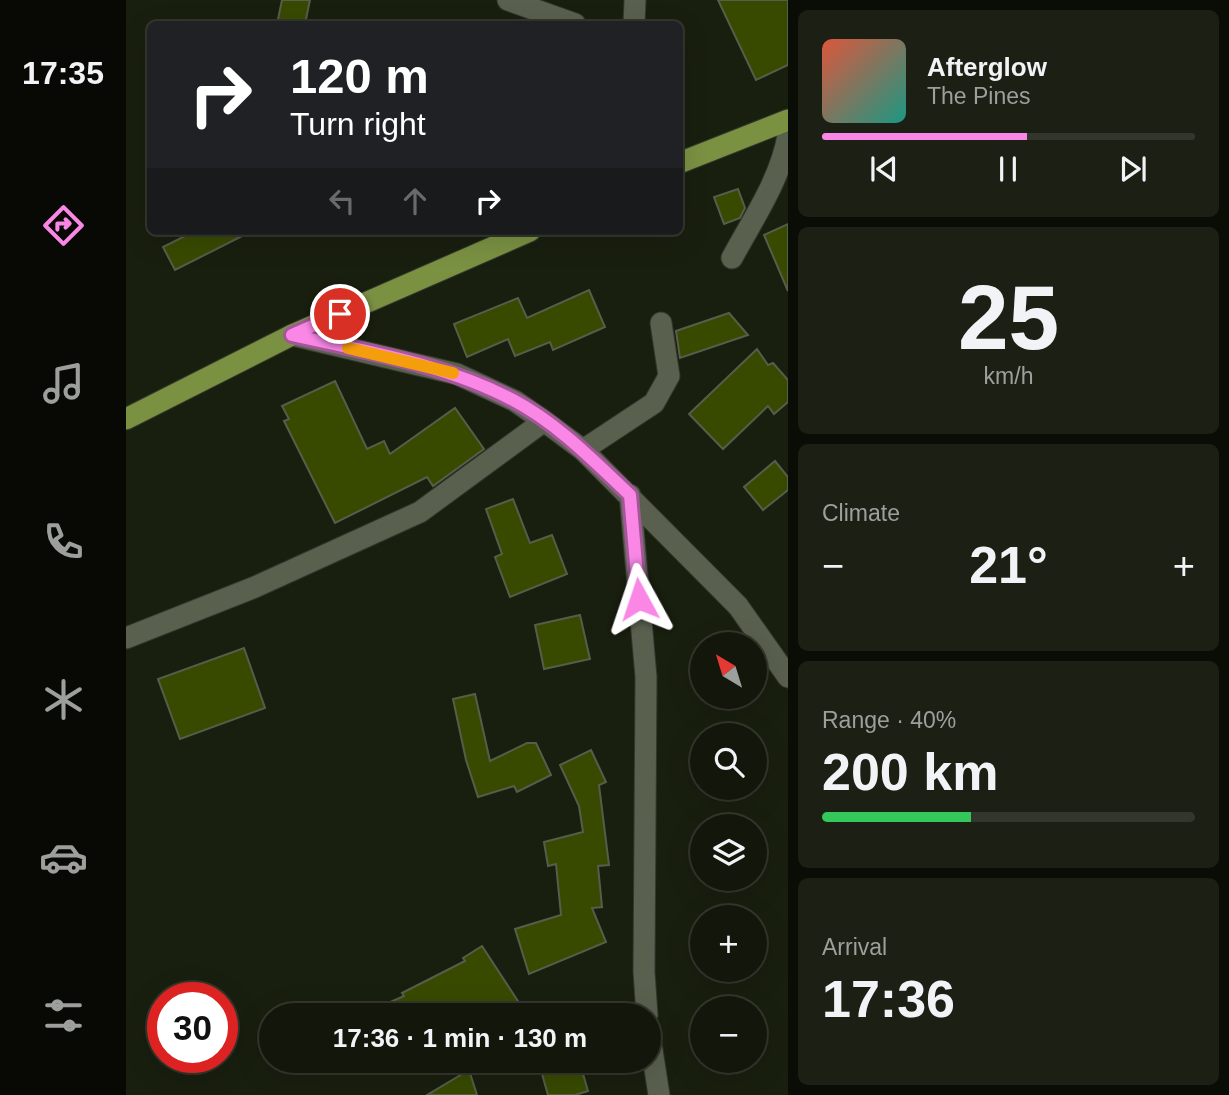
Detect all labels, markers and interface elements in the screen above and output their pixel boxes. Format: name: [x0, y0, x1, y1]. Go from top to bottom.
icon: right: [175, 49, 266, 140]
text: 120 m: [290, 49, 429, 103]
text: Afterglow: [927, 52, 1047, 82]
text: 17:35: [22, 55, 104, 91]
text: The Pines: [927, 83, 1031, 109]
text: Turn right: [290, 106, 426, 142]
icon: previous: [865, 150, 903, 188]
icon: pause: [989, 150, 1027, 188]
icon: next: [1114, 150, 1152, 188]
icon: left: [323, 182, 361, 220]
icon: ahead: [396, 182, 434, 220]
icon: right: [469, 182, 507, 220]
icon: directions: [39, 201, 88, 250]
text: 25: [958, 267, 1059, 368]
pin: [310, 284, 370, 344]
icon: arrive: [321, 295, 359, 333]
icon: music: [39, 359, 88, 408]
text: km/h: [984, 363, 1033, 389]
text: Climate: [822, 500, 900, 526]
icon: phone: [39, 517, 88, 566]
text: 21°: [969, 536, 1048, 594]
text: −: [822, 545, 844, 587]
text: +: [1173, 545, 1195, 587]
position arrow: [602, 562, 676, 636]
north arrow: [690, 632, 766, 709]
map controls: [690, 632, 767, 1073]
icon: climate: [39, 675, 88, 724]
text: Range · 40%: [822, 707, 956, 733]
button: search: [690, 723, 767, 800]
text: 200 km: [822, 743, 998, 801]
button: layers: [690, 814, 767, 891]
icon: car: [39, 833, 88, 882]
button: +: [690, 905, 767, 982]
text: Arrival: [822, 934, 887, 960]
text: 17:36: [822, 970, 955, 1028]
speed limit sign: 30: [147, 982, 238, 1073]
icon: filters: [39, 991, 88, 1040]
button: −: [690, 996, 767, 1073]
text: 17:36 · 1 min · 130 m: [333, 1023, 587, 1053]

